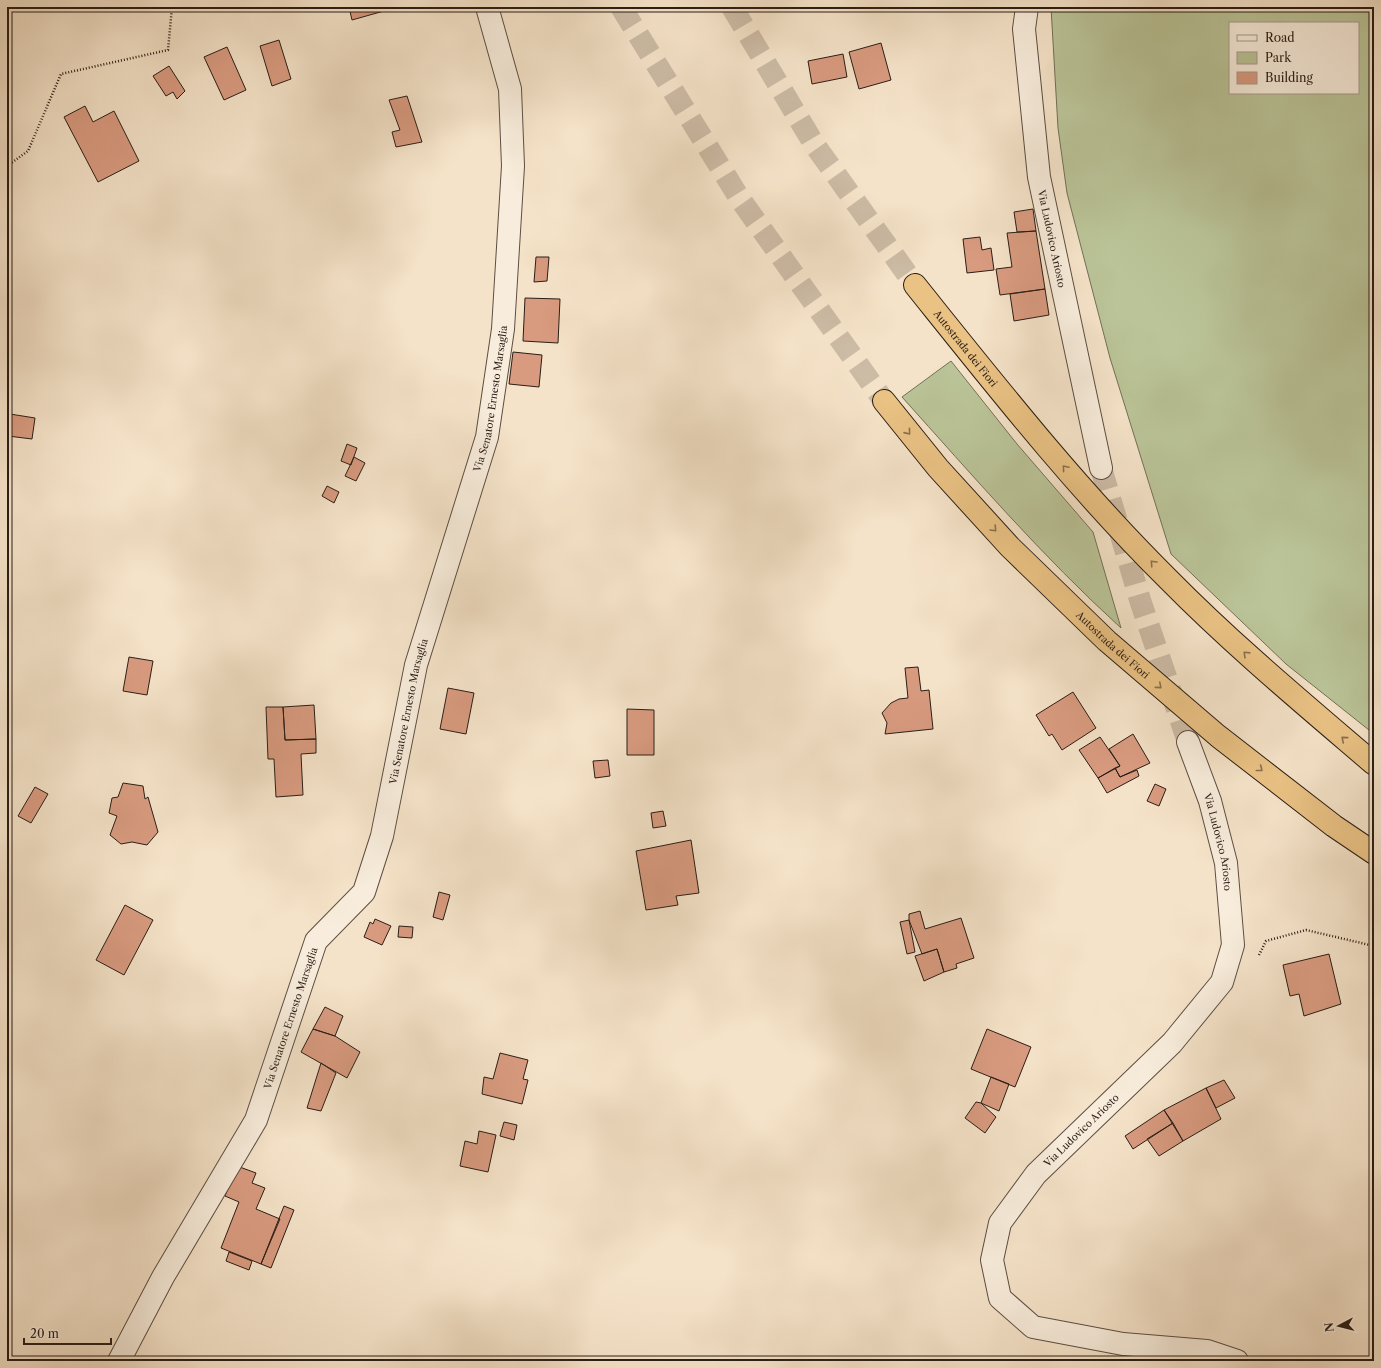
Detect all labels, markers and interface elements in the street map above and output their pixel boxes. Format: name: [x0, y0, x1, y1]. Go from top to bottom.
legend: [1229, 22, 1359, 94]
text: Road: [1265, 30, 1295, 45]
text: Park: [1265, 50, 1292, 65]
text: Building: [1265, 70, 1313, 85]
street label: Via Ludovico Ariosto: [1035, 188, 1068, 289]
street label: Autostrada dei Fiori: [930, 307, 1000, 389]
street label: Via Senatore Ernesto Marsaglia: [470, 324, 510, 474]
one-way arrow: [904, 427, 911, 434]
one-way arrow: [1062, 465, 1069, 473]
one-way arrow: [990, 524, 997, 532]
one-way arrow: [1151, 561, 1158, 568]
street label: Autostrada dei Fiori: [1072, 608, 1152, 682]
street label: Via Senatore Ernesto Marsaglia: [386, 636, 431, 786]
one-way arrow: [1243, 651, 1251, 659]
one-way arrow: [1155, 682, 1162, 689]
one-way arrow: [1342, 737, 1349, 744]
one-way arrow: [1255, 764, 1262, 771]
street label: Via Ludovico Ariosto: [1200, 791, 1234, 891]
street label: Via Senatore Ernesto Marsaglia: [261, 945, 321, 1092]
street label: Via Ludovico Ariosto: [1040, 1091, 1122, 1170]
north arrow: [1319, 1306, 1359, 1346]
scale bar: [24, 1320, 111, 1346]
text: N: [1321, 1321, 1337, 1333]
text: 20 m: [30, 1326, 59, 1341]

